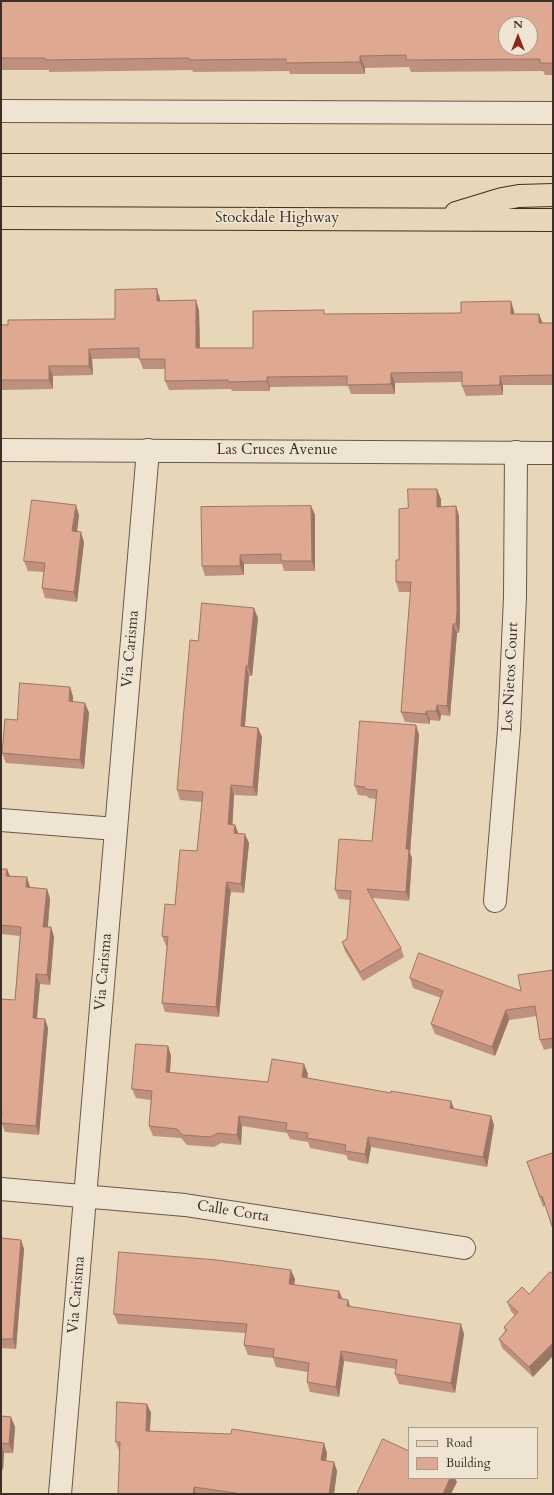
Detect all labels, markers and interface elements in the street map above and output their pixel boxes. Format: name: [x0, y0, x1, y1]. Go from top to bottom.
north arrow: [498, 16, 538, 56]
text: N: [513, 17, 523, 32]
street label: Stockdale Highway: [215, 210, 339, 228]
street label: Las Cruces Avenue: [216, 442, 338, 460]
street label: Via Carisma: [119, 610, 143, 688]
street label: Los Nietos Court: [499, 622, 523, 732]
street label: Via Carisma: [92, 933, 116, 1011]
street label: Calle Corta: [196, 1197, 270, 1227]
street label: Via Carisma: [65, 1256, 89, 1334]
legend: [408, 1427, 538, 1479]
text: Road: [446, 1435, 472, 1451]
text: Building: [446, 1455, 490, 1471]

